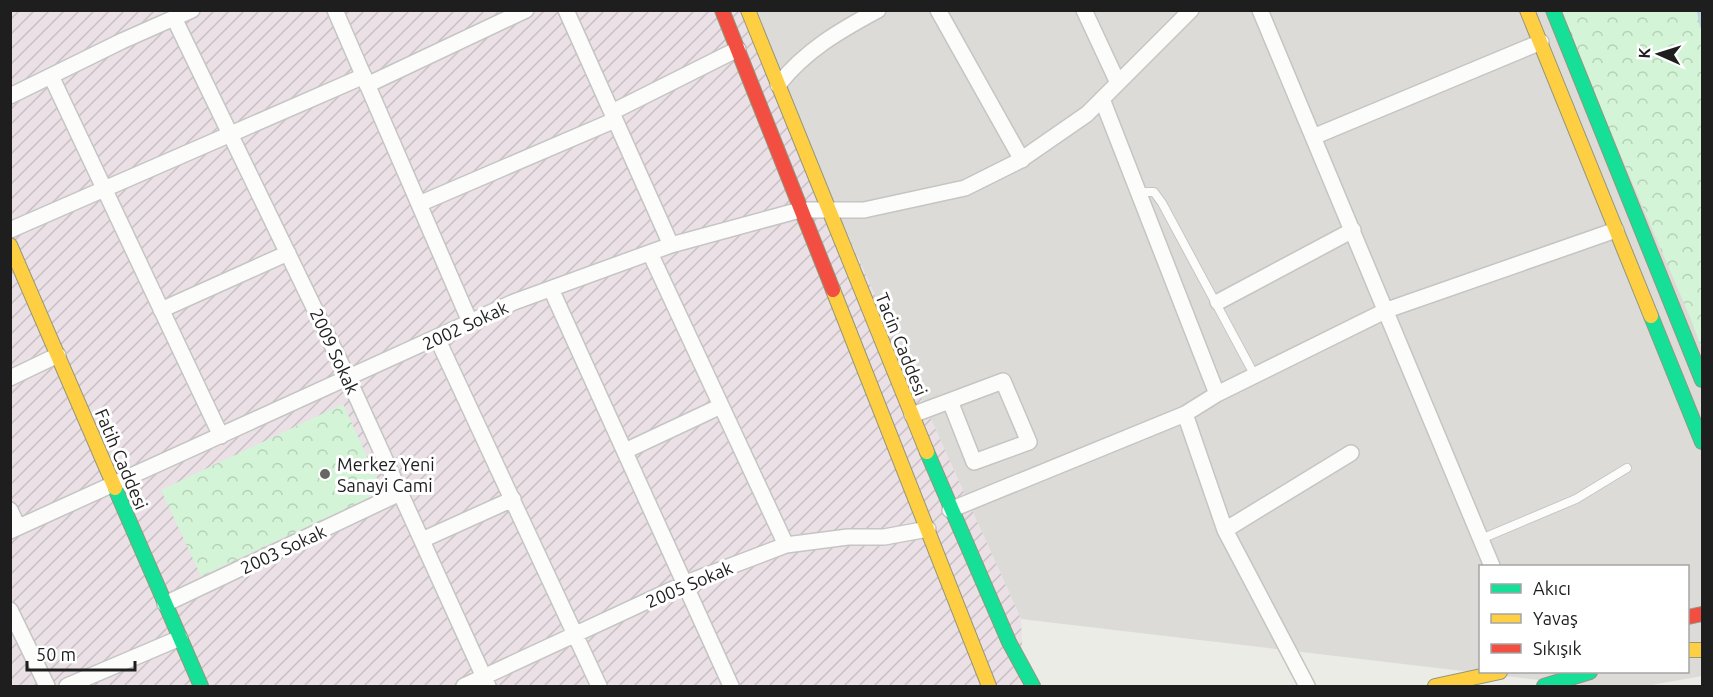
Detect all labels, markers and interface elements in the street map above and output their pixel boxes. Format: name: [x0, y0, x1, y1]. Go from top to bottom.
north arrow: [1629, 24, 1689, 84]
text: K: [1635, 47, 1653, 59]
street label: Tacin Caddesi: [872, 290, 932, 398]
street label: 2002 Sokak: [419, 296, 511, 354]
street label: 2009 Sokak: [306, 305, 364, 397]
street label: Fatih Caddesi: [92, 406, 152, 512]
place label: Merkez Yeni Sanayi Cami: [337, 454, 435, 495]
marker: Merkez Yeni Sanayi Cami: [318, 467, 332, 481]
street label: 2003 Sokak: [237, 520, 329, 578]
street label: 2005 Sokak: [643, 557, 735, 611]
legend: [1479, 565, 1689, 673]
text: Akıcı: [1533, 578, 1571, 598]
text: Yavaş: [1533, 608, 1578, 628]
scale bar: [27, 634, 135, 672]
text: Sıkışık: [1533, 638, 1582, 658]
text: 50 m: [36, 644, 76, 664]

